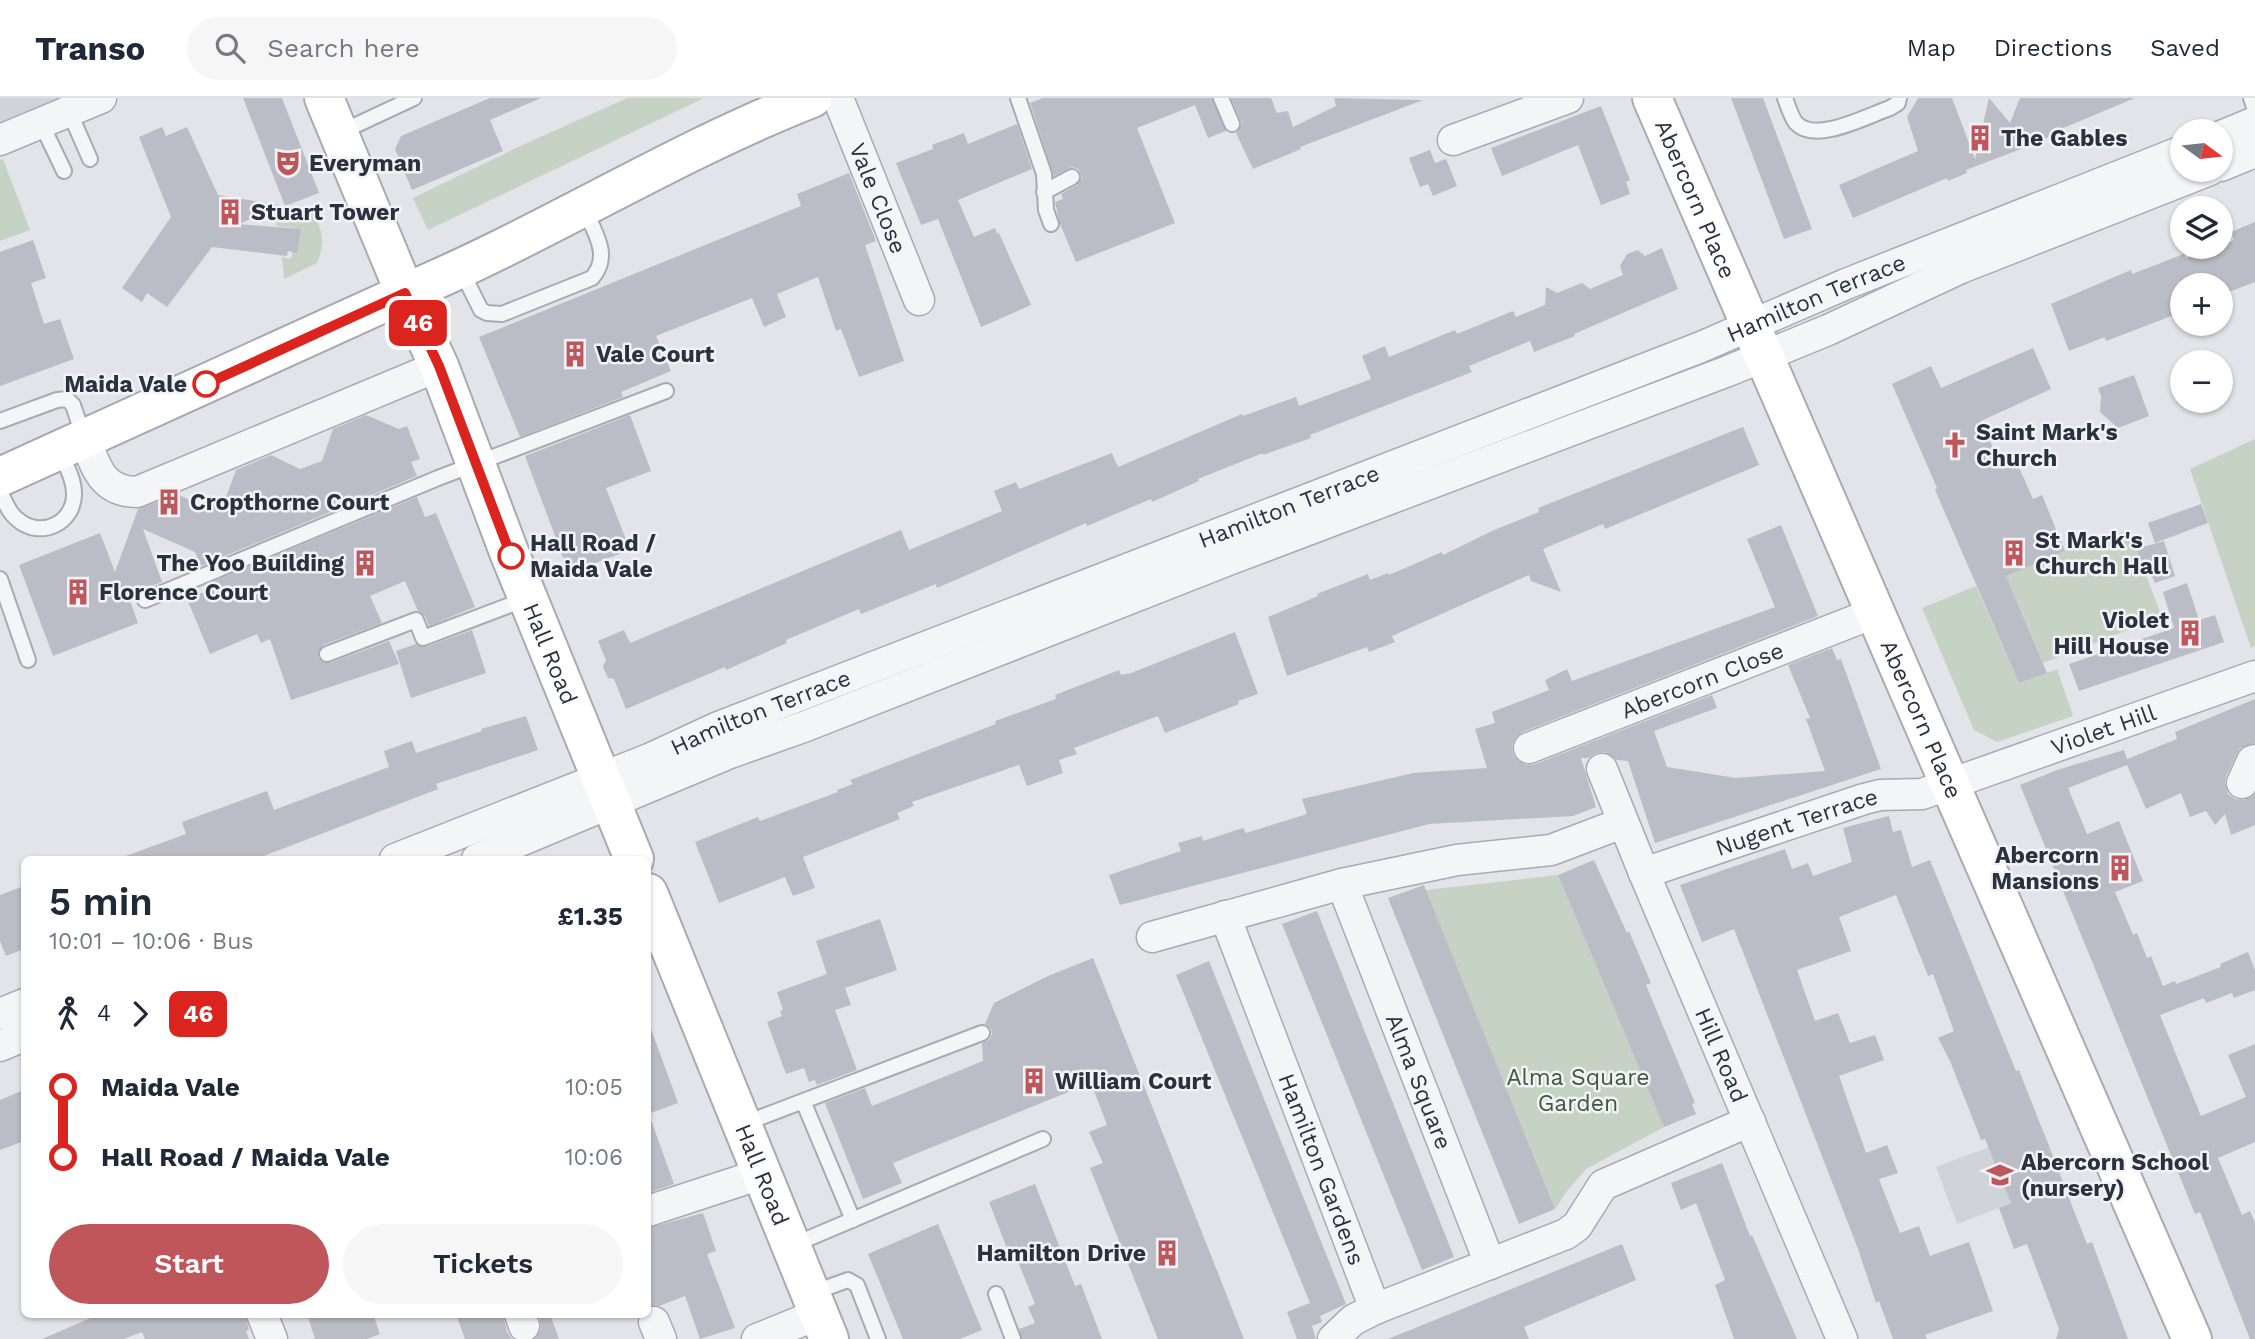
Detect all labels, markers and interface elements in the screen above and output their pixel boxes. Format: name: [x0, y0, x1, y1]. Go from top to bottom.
search box: [187, 17, 677, 80]
text: Transo: [35, 29, 145, 68]
icon: search: [211, 29, 249, 67]
text: Search here: [267, 33, 420, 63]
text: Map: [1907, 34, 1956, 62]
text: Directions: [1994, 34, 2112, 62]
text: Saved: [2150, 34, 2220, 62]
street label: Abercorn Place: [1649, 115, 1742, 283]
north arrow: [2170, 119, 2233, 182]
map controls: [2170, 119, 2233, 413]
building icon: The Gables: [1965, 123, 1995, 153]
place label: The Gables: [2001, 125, 2127, 152]
street label: Vale Close: [844, 139, 912, 257]
theatre icon: Everyman: [273, 148, 303, 178]
place label: Everyman: [309, 150, 421, 177]
button: layers: [2170, 196, 2233, 259]
building icon: Stuart Tower: [215, 197, 245, 227]
place label: Stuart Tower: [251, 199, 399, 226]
street label: Hamilton Terrace: [1722, 248, 1909, 348]
button: +: [2170, 273, 2233, 336]
line badge: 46: [386, 300, 450, 346]
text: 46: [403, 309, 433, 337]
building icon: Vale Court: [560, 339, 590, 369]
place label: Vale Court: [596, 341, 714, 368]
button: −: [2170, 350, 2233, 413]
place label: Maida Vale: [64, 371, 187, 398]
marker: Maida Vale: [193, 371, 219, 397]
place label: Saint Mark's Church: [1976, 419, 2118, 472]
church icon: Saint Mark's Church: [1940, 430, 1970, 460]
street label: Hamilton Terrace: [1195, 459, 1383, 554]
building icon: Cropthorne Court: [154, 487, 184, 517]
place label: Cropthorne Court: [190, 489, 389, 516]
place label: St Mark's Church Hall: [2035, 527, 2169, 580]
place label: Hall Road / Maida Vale: [530, 530, 656, 583]
building icon: St Mark's Church Hall: [1999, 538, 2029, 568]
marker: Hall Road / Maida Vale: [498, 543, 524, 569]
building icon: The Yoo Building: [350, 548, 380, 578]
place label: The Yoo Building: [156, 550, 344, 577]
building icon: Florence Court: [63, 577, 93, 607]
place label: Florence Court: [99, 579, 268, 606]
street label: Hall Road: [518, 599, 583, 708]
place label: Violet Hill House: [2053, 607, 2169, 660]
building icon: Violet Hill House: [2175, 618, 2205, 648]
street label: Abercorn Close: [1617, 636, 1787, 724]
street label: Abercorn Place: [1875, 636, 1968, 803]
street label: Hamilton Terrace: [666, 664, 854, 761]
street label: Violet Hill: [2047, 699, 2159, 761]
street label: Nugent Terrace: [1712, 783, 1881, 862]
place label: Abercorn Mansions: [1991, 842, 2099, 895]
building icon: Abercorn Mansions: [2105, 853, 2135, 883]
text: 5 min: [49, 880, 153, 924]
text: £1.35: [558, 901, 623, 931]
text: 10:01 – 10:06 · Bus: [49, 928, 253, 955]
icon: walk: [49, 995, 87, 1033]
icon: forward: [121, 995, 159, 1033]
text: 4: [97, 1000, 111, 1027]
text: 46: [183, 1000, 213, 1028]
street label: Hill Road: [1689, 1004, 1753, 1107]
street label: Alma Square: [1380, 1010, 1458, 1153]
park label: Alma Square Garden: [1506, 1064, 1650, 1117]
building icon: William Court: [1019, 1066, 1049, 1096]
place label: William Court: [1055, 1068, 1211, 1095]
street label: Hamilton Gardens: [1273, 1070, 1370, 1269]
text: Maida Vale: [101, 1072, 240, 1102]
text: 10:05: [565, 1074, 623, 1101]
street label: Hall Road: [730, 1120, 795, 1229]
text: Hall Road / Maida Vale: [101, 1142, 390, 1172]
text: 10:06: [565, 1144, 623, 1171]
place label: Abercorn School (nursery): [2021, 1149, 2209, 1202]
school or university icon: Abercorn School (nursery): [1985, 1160, 2015, 1190]
button: Start: [49, 1224, 329, 1304]
button: Tickets: [343, 1224, 623, 1304]
building icon: Hamilton Drive: [1152, 1238, 1182, 1268]
place label: Hamilton Drive: [976, 1240, 1146, 1267]

